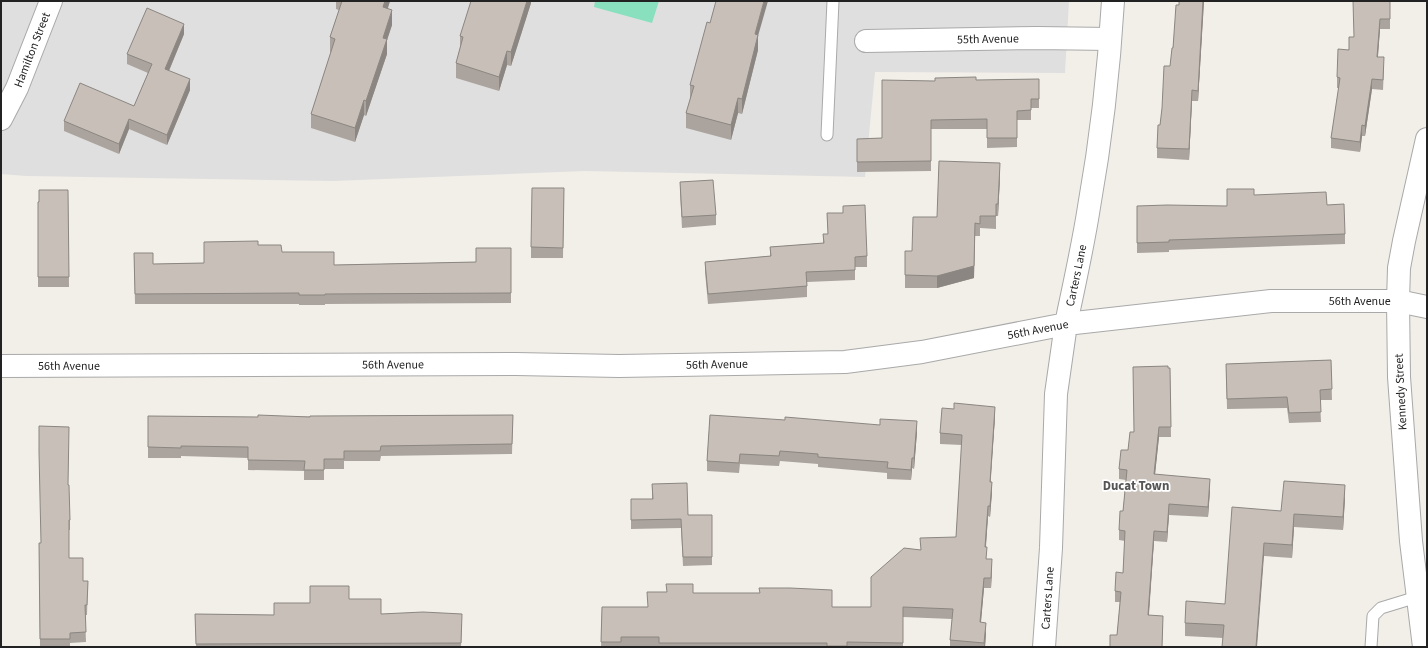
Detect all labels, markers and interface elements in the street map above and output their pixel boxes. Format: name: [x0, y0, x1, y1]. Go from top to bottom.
street label: Hamilton Street: [10, 10, 54, 90]
street label: 55th Avenue: [957, 30, 1019, 48]
street label: Carters Lane: [1061, 243, 1091, 308]
street label: 56th Avenue: [1329, 293, 1391, 310]
street label: 56th Avenue: [1006, 316, 1070, 344]
street label: Kennedy Street: [1391, 353, 1411, 431]
street label: 56th Avenue: [686, 355, 748, 373]
street label: 56th Avenue: [362, 356, 424, 373]
street label: 56th Avenue: [38, 357, 100, 374]
district label: Ducat Town: [1103, 477, 1169, 495]
street label: Carters Lane: [1037, 566, 1058, 630]

